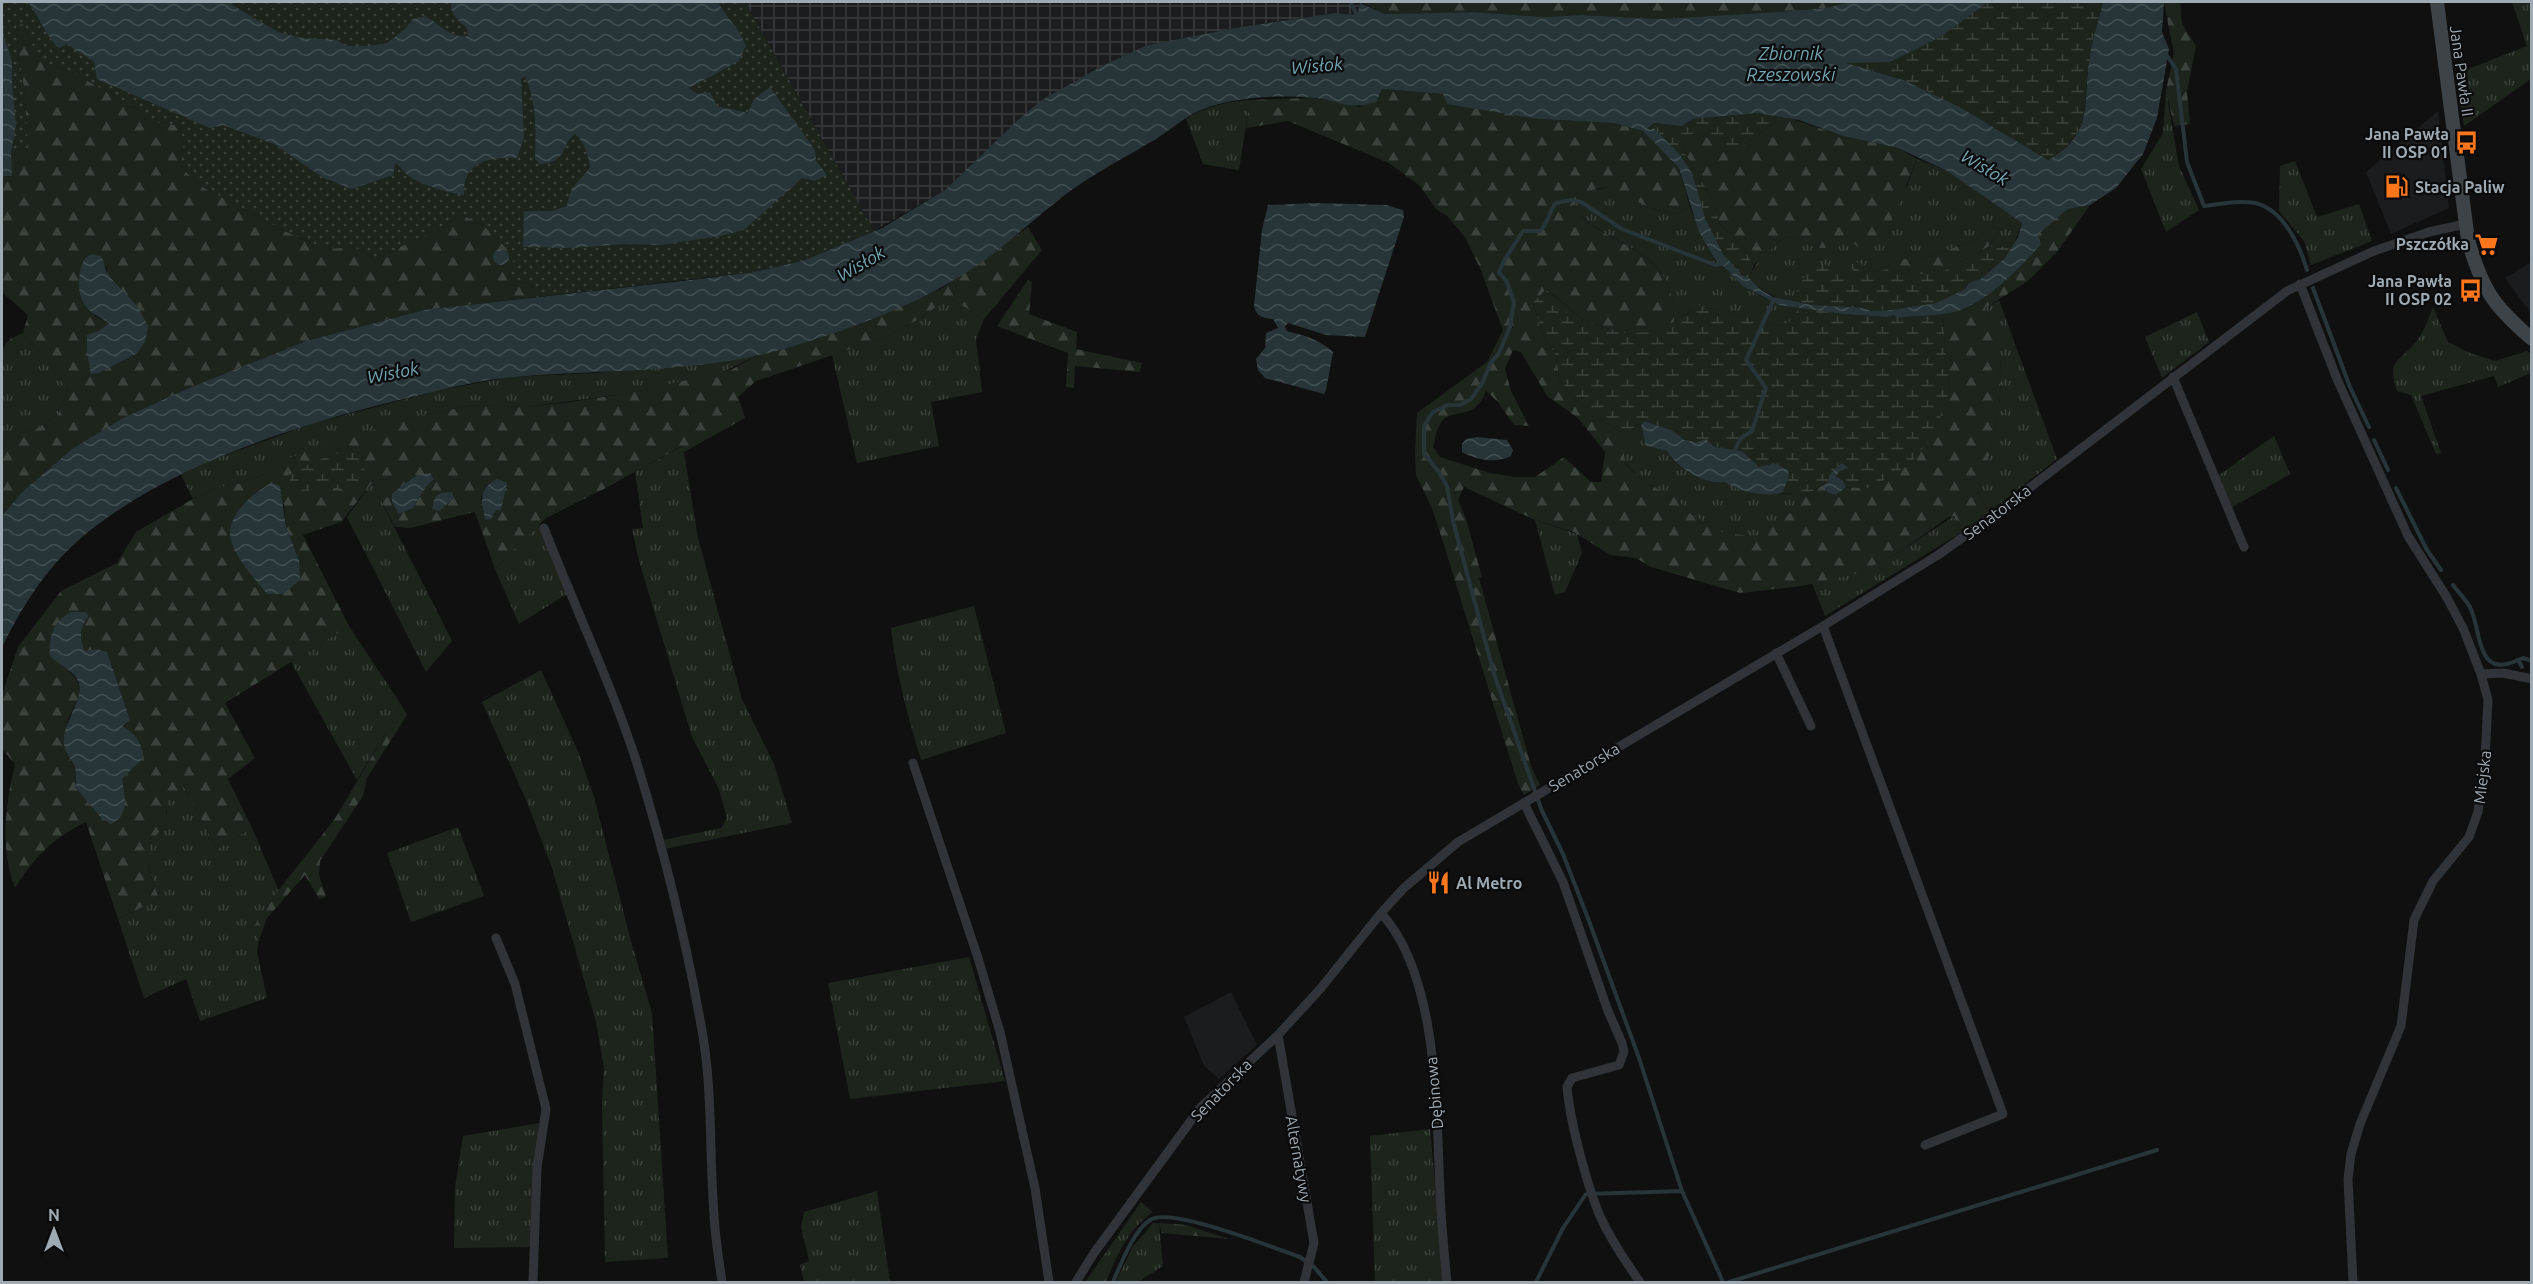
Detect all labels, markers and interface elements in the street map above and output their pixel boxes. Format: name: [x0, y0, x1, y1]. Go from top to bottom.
street label: Jana Pawła II: [2447, 24, 2477, 118]
water label: Zbiornik Rzeszowski: [1747, 43, 1836, 84]
water label: Wisłok: [1290, 53, 1345, 77]
place label: Jana Pawła II OSP 01: [2365, 125, 2449, 161]
bus stop icon: Jana Pawła II OSP 01: [2454, 130, 2480, 156]
water label: Wisłok: [1958, 145, 2014, 190]
fuel station icon: Stacja Paliw: [2384, 174, 2410, 200]
place label: Stacja Paliw: [2415, 178, 2505, 196]
supermarket icon: Pszczółka: [2474, 231, 2500, 257]
place label: Pszczółka: [2396, 235, 2469, 253]
water label: Wisłok: [833, 241, 889, 285]
place label: Jana Pawła II OSP 02: [2368, 272, 2452, 308]
bus stop icon: Jana Pawła II OSP 02: [2457, 277, 2483, 303]
water label: Wisłok: [365, 357, 421, 387]
street label: Senatorska: [1960, 481, 2034, 543]
street label: Senatorska: [1545, 739, 1623, 795]
street label: Miejska: [2470, 749, 2494, 805]
restaurant icon: Al Metro: [1425, 870, 1451, 896]
place label: Al Metro: [1456, 874, 1522, 892]
street label: Senatorska: [1187, 1055, 1255, 1125]
street label: Dębinowa: [1422, 1056, 1446, 1130]
street label: Alternatywy: [1283, 1114, 1316, 1204]
north arrow: [24, 1200, 84, 1260]
text: N: [48, 1206, 60, 1224]

